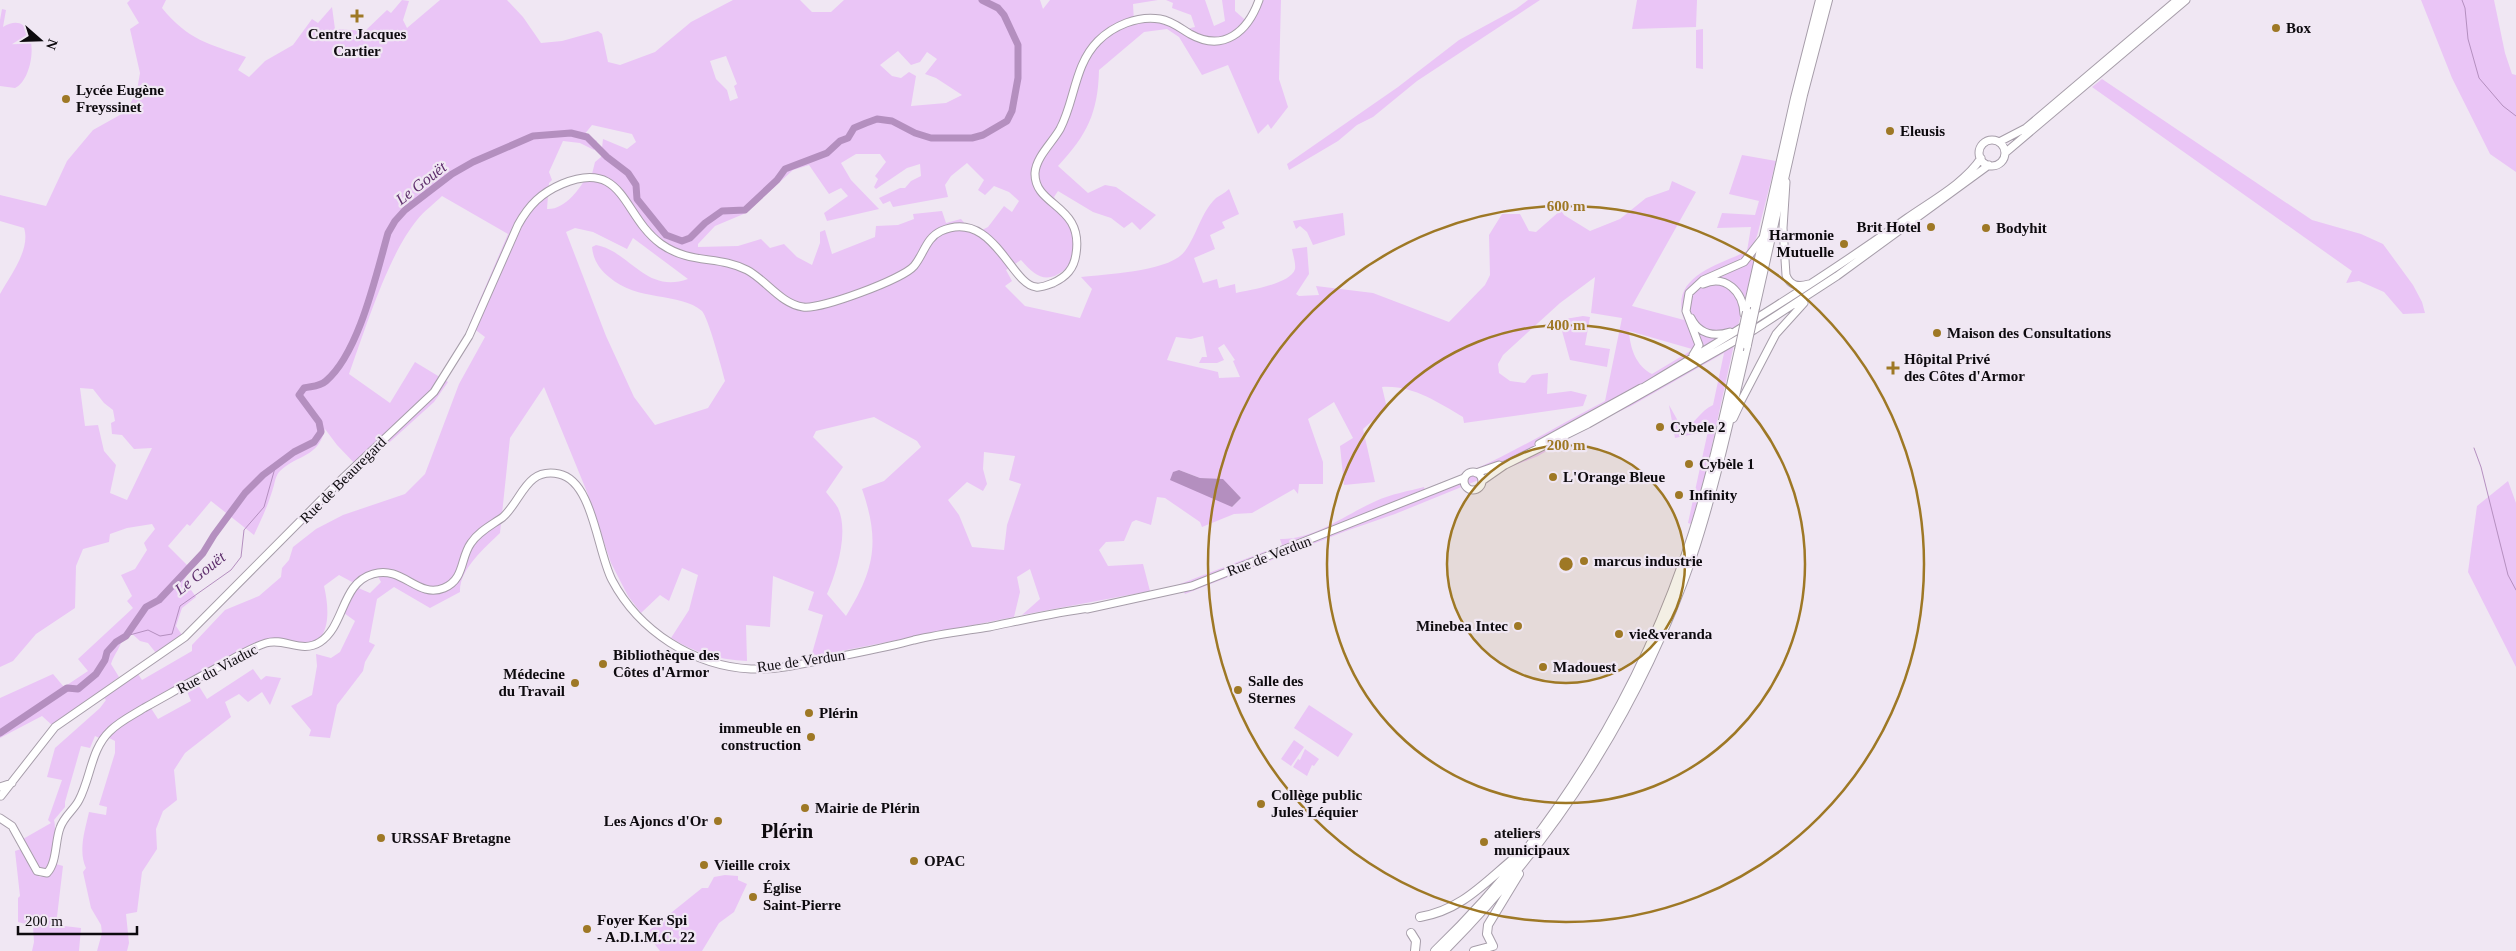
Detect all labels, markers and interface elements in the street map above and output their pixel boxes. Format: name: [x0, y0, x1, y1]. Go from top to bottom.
marker: Centre Jacques Cartier: [350, 9, 364, 23]
north arrow: [15, 15, 65, 65]
place label: Box: [2286, 20, 2312, 36]
marker: Box: [2270, 22, 2282, 34]
place label: Centre Jacques Cartier: [308, 26, 406, 59]
text: N: [43, 37, 61, 52]
place label: Lycée Eugène Freyssinet: [76, 82, 164, 115]
marker: Lycée Eugène Freyssinet: [60, 93, 72, 105]
place label: Eleusis: [1900, 123, 1945, 139]
marker: Eleusis: [1884, 125, 1896, 137]
water label: Le Gouët: [392, 158, 450, 209]
text: 600 m: [1547, 198, 1586, 214]
place label: Brit Hotel: [1856, 219, 1921, 235]
place label: Bodyhit: [1996, 220, 2047, 236]
marker: Brit Hotel: [1925, 221, 1937, 233]
marker: Bodyhit: [1980, 222, 1992, 234]
place label: Harmonie Mutuelle: [1769, 227, 1834, 260]
marker: Harmonie Mutuelle: [1838, 238, 1850, 250]
text: 400 m: [1547, 317, 1586, 333]
place label: Maison des Consultations: [1947, 325, 2111, 341]
marker: Maison des Consultations: [1931, 327, 1943, 339]
place label: Hôpital Privé des Côtes d'Armor: [1904, 351, 2025, 384]
marker: Hôpital Privé des Côtes d'Armor: [1886, 361, 1900, 375]
place label: Cybele 2: [1670, 419, 1725, 435]
marker: Cybele 2: [1654, 421, 1666, 433]
street label: Rue de Beauregard: [297, 433, 390, 526]
text: 200 m: [1547, 437, 1586, 453]
place label: Cybèle 1: [1699, 456, 1754, 472]
marker: Cybèle 1: [1683, 458, 1695, 470]
place label: L'Orange Bleue: [1563, 469, 1665, 485]
marker: L'Orange Bleue: [1547, 471, 1559, 483]
place label: Infinity: [1689, 487, 1738, 503]
marker: Infinity: [1673, 489, 1685, 501]
street label: Rue de Verdun: [1225, 532, 1314, 579]
water label: Le Gouët: [171, 548, 229, 599]
place label: marcus industrie: [1594, 553, 1703, 569]
centre of rings: [1557, 555, 1575, 573]
marker: marcus industrie: [1578, 555, 1590, 567]
place label: Minebea Intec: [1416, 618, 1508, 634]
marker: Minebea Intec: [1512, 620, 1524, 632]
place label: vie&veranda: [1629, 626, 1713, 642]
marker: vie&veranda: [1613, 628, 1625, 640]
street label: Rue du Viaduc: [174, 641, 260, 697]
place label: Bibliothèque des Côtes d'Armor: [613, 647, 719, 680]
street label: Rue de Verdun: [756, 647, 847, 675]
marker: Bibliothèque des Côtes d'Armor: [597, 658, 609, 670]
place label: Madouest: [1553, 659, 1616, 675]
marker: Madouest: [1537, 661, 1549, 673]
place label: Médecine du Travail: [498, 666, 565, 699]
place label: Salle des Sternes: [1248, 673, 1304, 706]
marker: Médecine du Travail: [569, 677, 581, 689]
marker: Salle des Sternes: [1232, 684, 1244, 696]
place label: Plérin: [819, 705, 859, 721]
marker: Plérin: [803, 707, 815, 719]
place label: immeuble en construction: [719, 720, 802, 753]
marker: immeuble en construction: [805, 731, 817, 743]
place label: Collège public Jules Léquier: [1271, 787, 1363, 820]
marker: Collège public Jules Léquier: [1255, 798, 1267, 810]
place label: Mairie de Plérin: [815, 800, 921, 816]
marker: Mairie de Plérin: [799, 802, 811, 814]
place label: Les Ajoncs d'Or: [604, 813, 708, 829]
marker: Les Ajoncs d'Or: [712, 815, 724, 827]
district label: Plérin: [761, 820, 813, 842]
place label: ateliers municipaux: [1494, 825, 1570, 858]
place label: URSSAF Bretagne: [391, 830, 511, 846]
marker: URSSAF Bretagne: [375, 832, 387, 844]
marker: ateliers municipaux: [1478, 836, 1490, 848]
place label: OPAC: [924, 853, 965, 869]
marker: OPAC: [908, 855, 920, 867]
place label: Vieille croix: [714, 857, 791, 873]
marker: Vieille croix: [698, 859, 710, 871]
place label: Église Saint-Pierre: [763, 880, 841, 913]
marker: Église Saint-Pierre: [747, 891, 759, 903]
scale bar: [18, 904, 136, 936]
place label: Foyer Ker Spi - A.D.I.M.C. 22: [597, 912, 695, 945]
text: 200 m: [25, 913, 63, 929]
marker: Foyer Ker Spi - A.D.I.M.C. 22: [581, 923, 593, 935]

